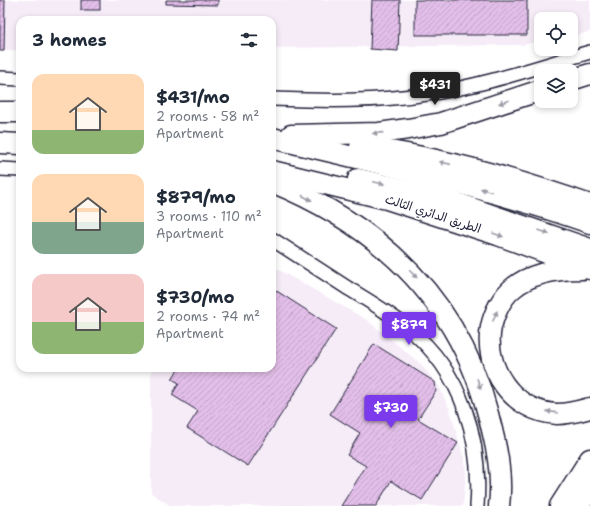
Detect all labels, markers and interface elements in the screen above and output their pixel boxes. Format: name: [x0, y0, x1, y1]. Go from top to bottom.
map controls: [534, 12, 578, 108]
button: locate: [534, 12, 578, 56]
text: 3 homes: [32, 29, 107, 51]
icon: filters: [238, 29, 260, 51]
button: layers: [534, 64, 578, 108]
pin: $431: [411, 72, 459, 106]
text: $431: [419, 76, 451, 93]
text: $431/mo: [156, 86, 230, 108]
icon: home: [64, 90, 112, 138]
one-way arrow: [498, 99, 510, 105]
text: 2 rooms · 58 m²: [156, 108, 259, 125]
text: Apartment: [156, 125, 224, 142]
one-way arrow: [372, 129, 384, 136]
one-way arrow: [439, 160, 451, 166]
one-way arrow: [373, 181, 385, 187]
text: $879/mo: [156, 186, 236, 208]
one-way arrow: [480, 187, 492, 193]
icon: home: [64, 190, 112, 238]
street label: الطريق الدائري الثالث: [383, 191, 483, 238]
one-way arrow: [302, 195, 313, 202]
text: 3 rooms · 110 m²: [156, 208, 262, 225]
text: Apartment: [156, 225, 224, 242]
one-way arrow: [538, 229, 550, 235]
one-way arrow: [492, 233, 504, 239]
one-way arrow: [408, 269, 418, 278]
text: $730/mo: [156, 286, 235, 308]
icon: home: [64, 290, 112, 338]
text: 2 rooms · 74 m²: [156, 308, 260, 325]
one-way arrow: [492, 309, 498, 321]
pin: $879: [385, 312, 433, 346]
text: $879: [391, 316, 427, 333]
text: Apartment: [156, 325, 224, 342]
one-way arrow: [476, 379, 482, 391]
pin: $730: [367, 395, 415, 429]
text: $730: [373, 399, 409, 416]
one-way arrow: [546, 409, 558, 415]

